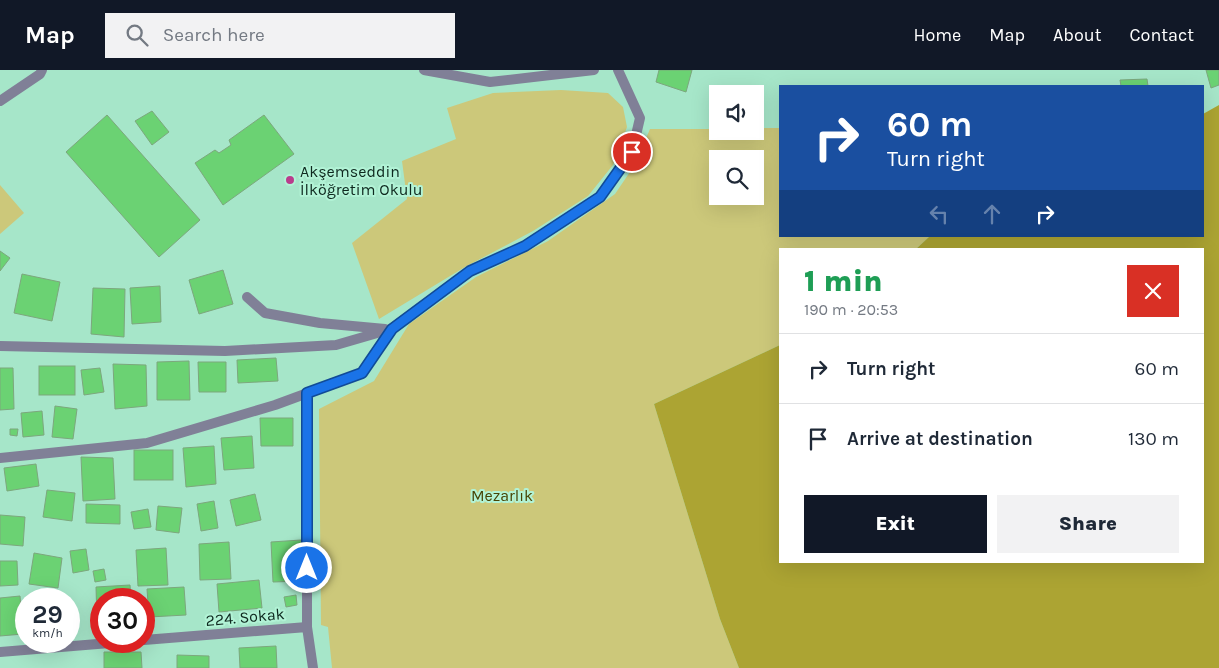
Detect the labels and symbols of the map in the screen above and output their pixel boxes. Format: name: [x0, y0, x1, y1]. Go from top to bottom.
pin: [611, 131, 653, 173]
place label: Akşemseddin İlköğretim Okulu: [300, 162, 423, 199]
marker: Akşemseddin İlköğretim Okulu: [284, 174, 296, 186]
park label: Mezarlık: [471, 486, 533, 505]
position arrow: [280, 541, 332, 593]
speed limit sign: 30: [90, 588, 155, 653]
street label: 224. Sokak: [205, 604, 285, 630]

